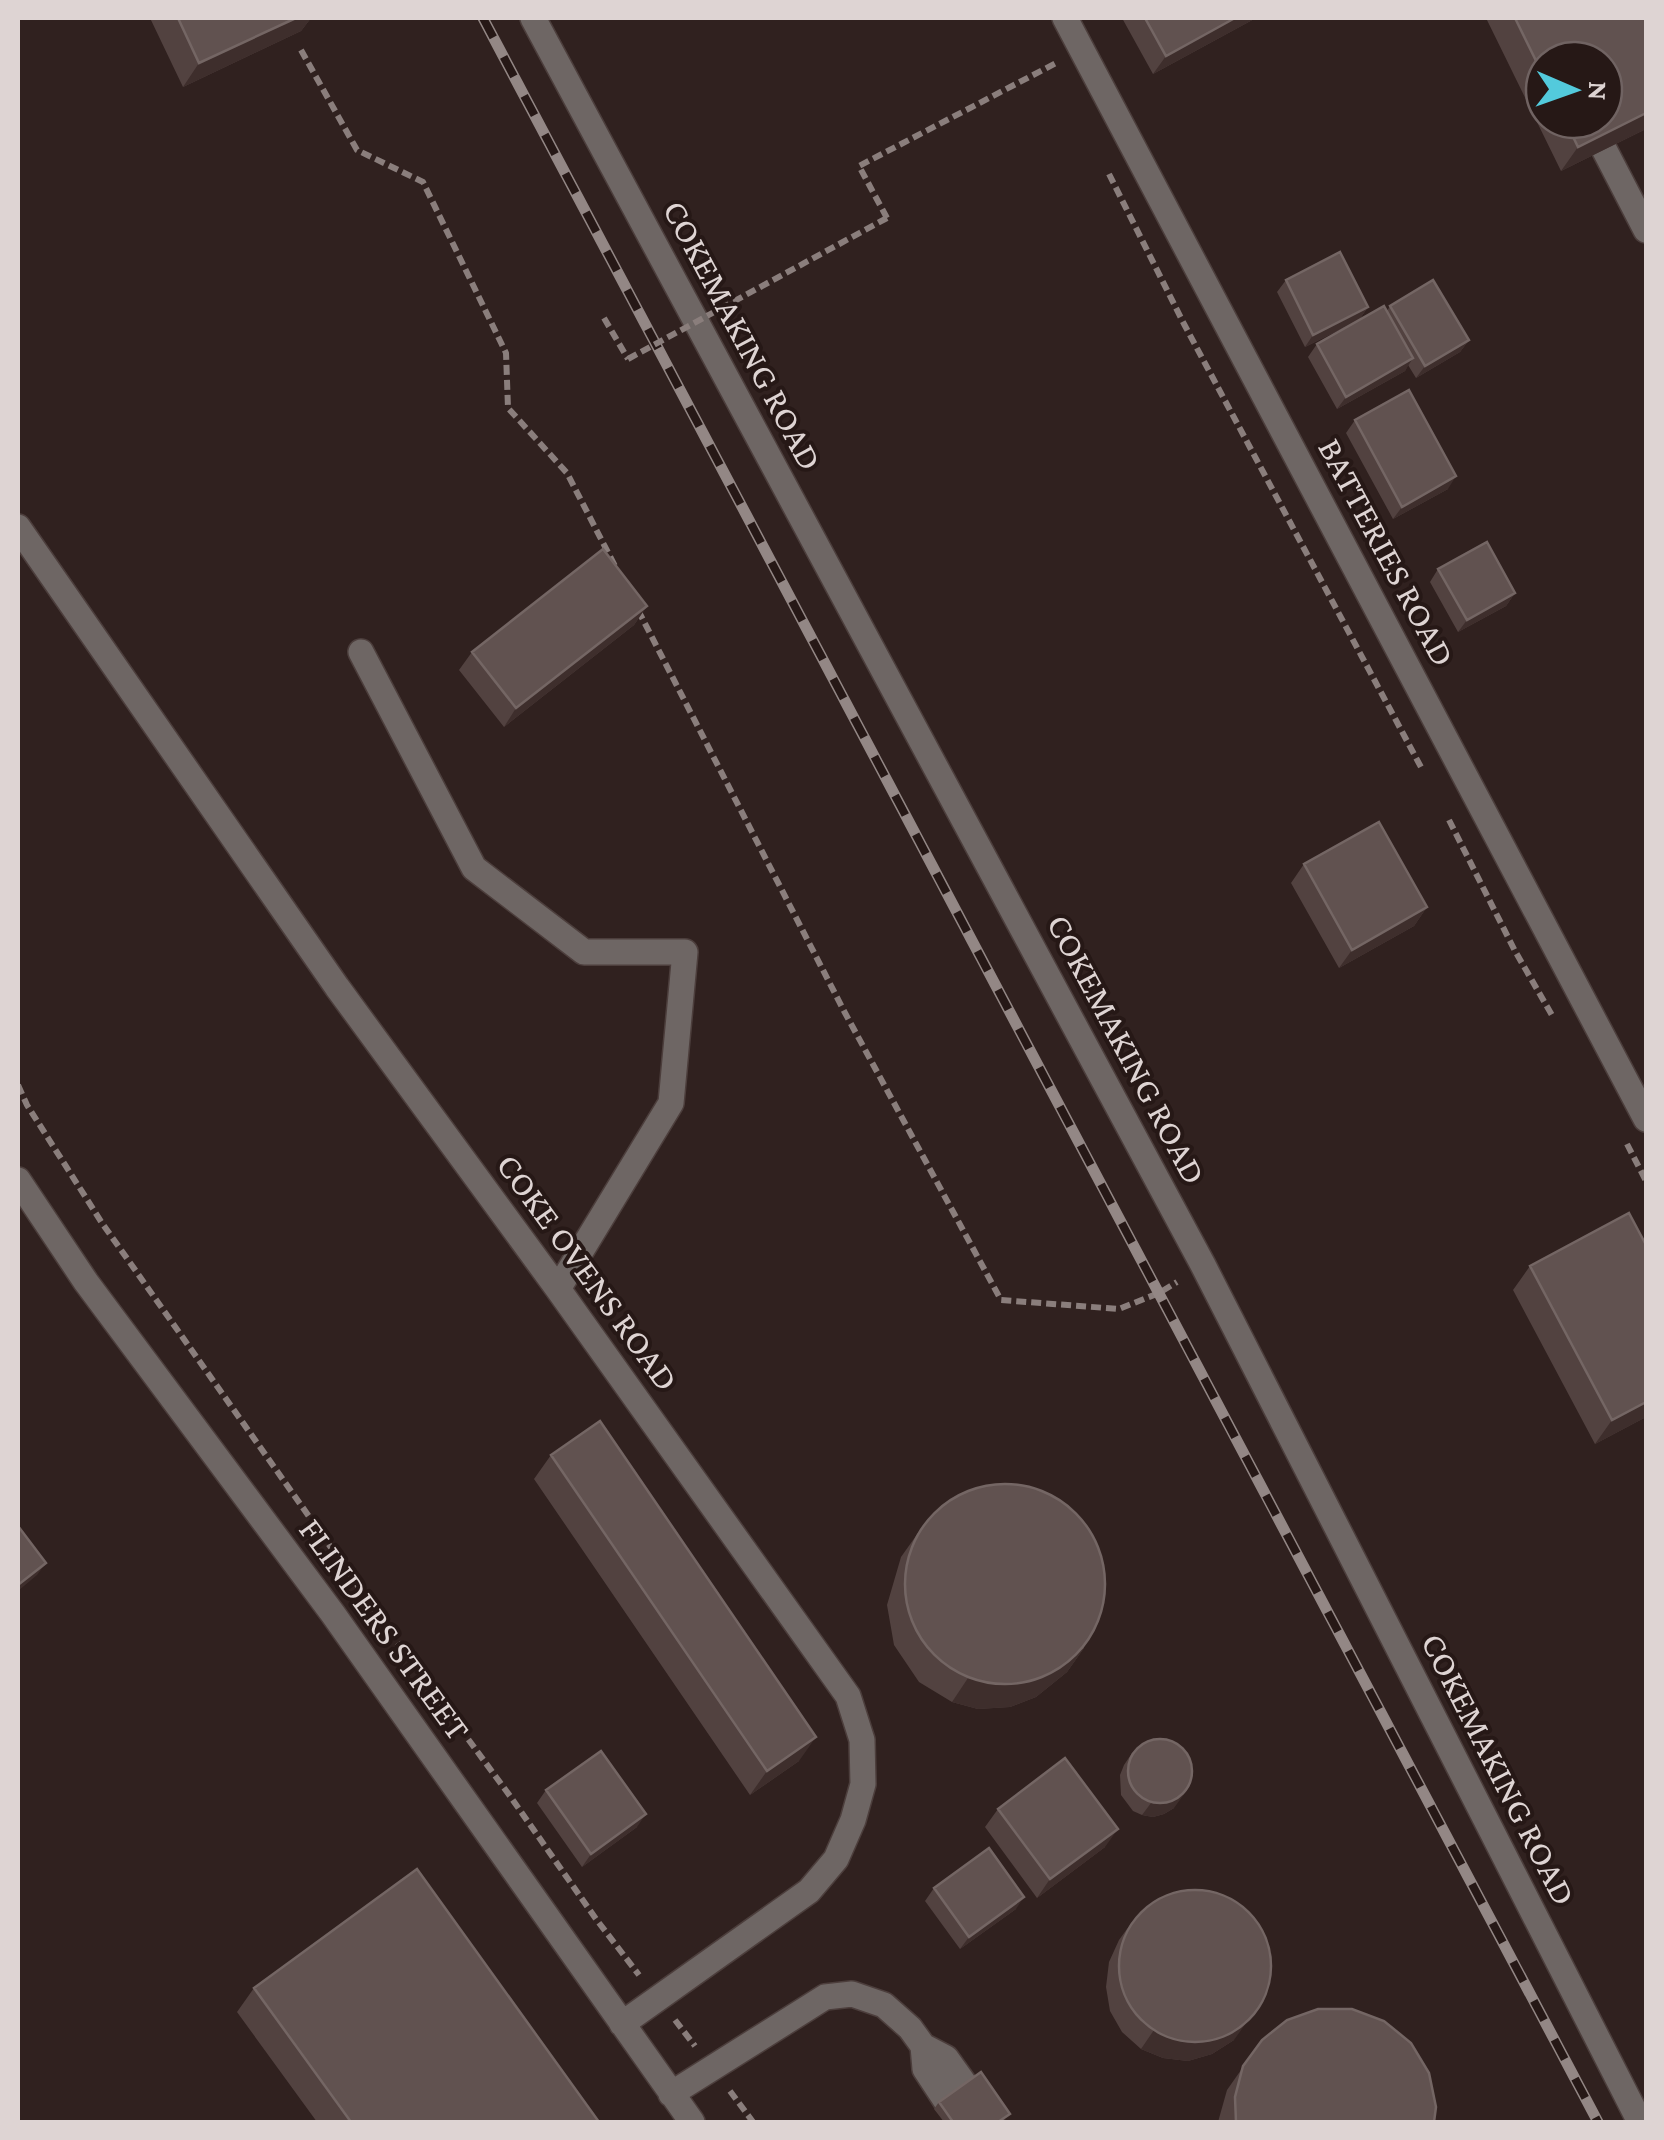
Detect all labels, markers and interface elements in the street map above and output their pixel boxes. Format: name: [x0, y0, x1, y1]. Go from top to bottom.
north arrow: [1524, 40, 1624, 140]
text: N: [1583, 81, 1614, 101]
street label: COKEMAKING ROAD: [655, 194, 830, 477]
street label: BATTERIES ROAD: [1310, 432, 1463, 673]
street label: COKEMAKING ROAD: [1039, 908, 1214, 1191]
street label: COKE OVENS ROAD: [489, 1146, 687, 1398]
street label: FLINDERS STREET: [291, 1511, 478, 1748]
street label: COKEMAKING ROAD: [1413, 1627, 1584, 1912]

